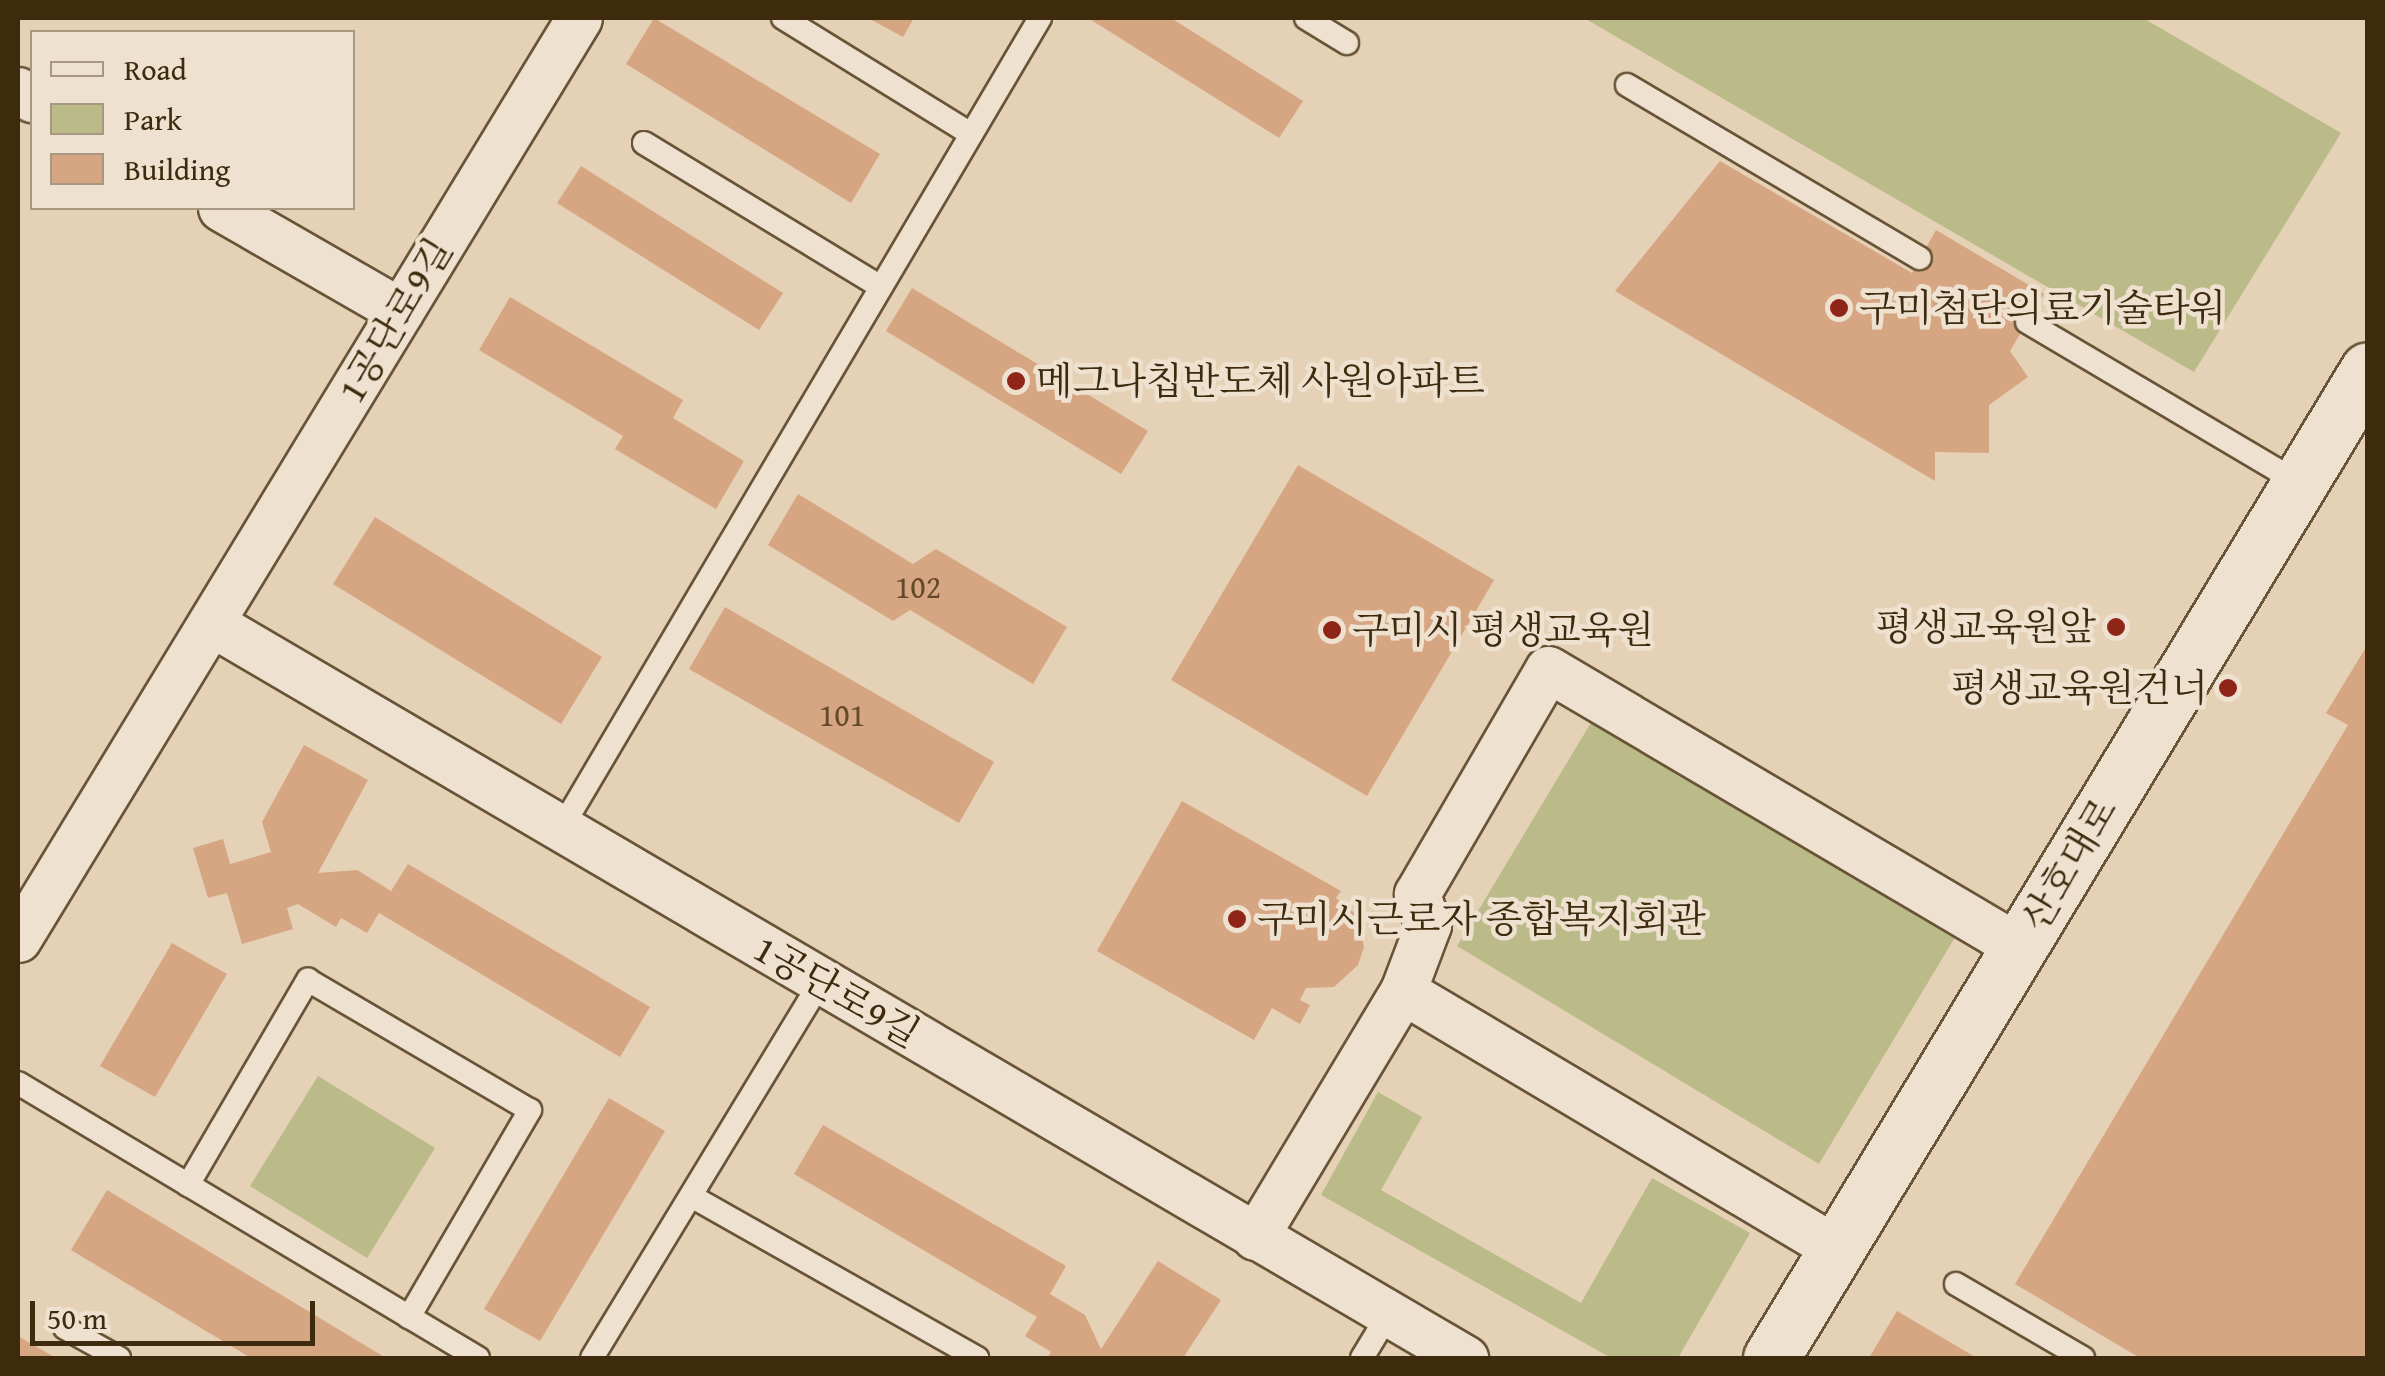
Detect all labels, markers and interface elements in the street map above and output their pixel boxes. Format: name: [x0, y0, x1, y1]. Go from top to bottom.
legend: [30, 30, 355, 210]
text: Road: [124, 47, 187, 91]
text: Park: [124, 97, 182, 141]
text: Building: [124, 147, 230, 191]
street label: 1공단로9길: [328, 230, 462, 410]
place label: 구미첨단의료기술타워: [1859, 285, 2226, 331]
marker: 구미첨단의료기술타워: [1828, 297, 1850, 319]
place label: 메그나칩반도체 사원아파트: [1036, 358, 1485, 404]
marker: 메그나칩반도체 사원아파트: [1005, 370, 1027, 392]
house number: 102: [895, 568, 941, 606]
place label: 평생교육원앞: [1876, 604, 2096, 650]
place label: 구미시 평생교육원: [1352, 607, 1654, 653]
marker: 평생교육원앞: [2105, 616, 2127, 638]
marker: 구미시 평생교육원: [1321, 619, 1343, 641]
place label: 평생교육원건너: [1951, 665, 2208, 711]
marker: 평생교육원건너: [2217, 677, 2239, 699]
house number: 101: [819, 696, 865, 734]
street label: 산호대로: [2012, 789, 2126, 939]
place label: 구미시근로자 종합복지회관: [1257, 896, 1706, 942]
marker: 구미시근로자 종합복지회관: [1226, 908, 1248, 930]
street label: 1공단로9길: [746, 925, 928, 1057]
scale bar: [35, 1281, 320, 1343]
text: 50 m: [47, 1296, 107, 1340]

